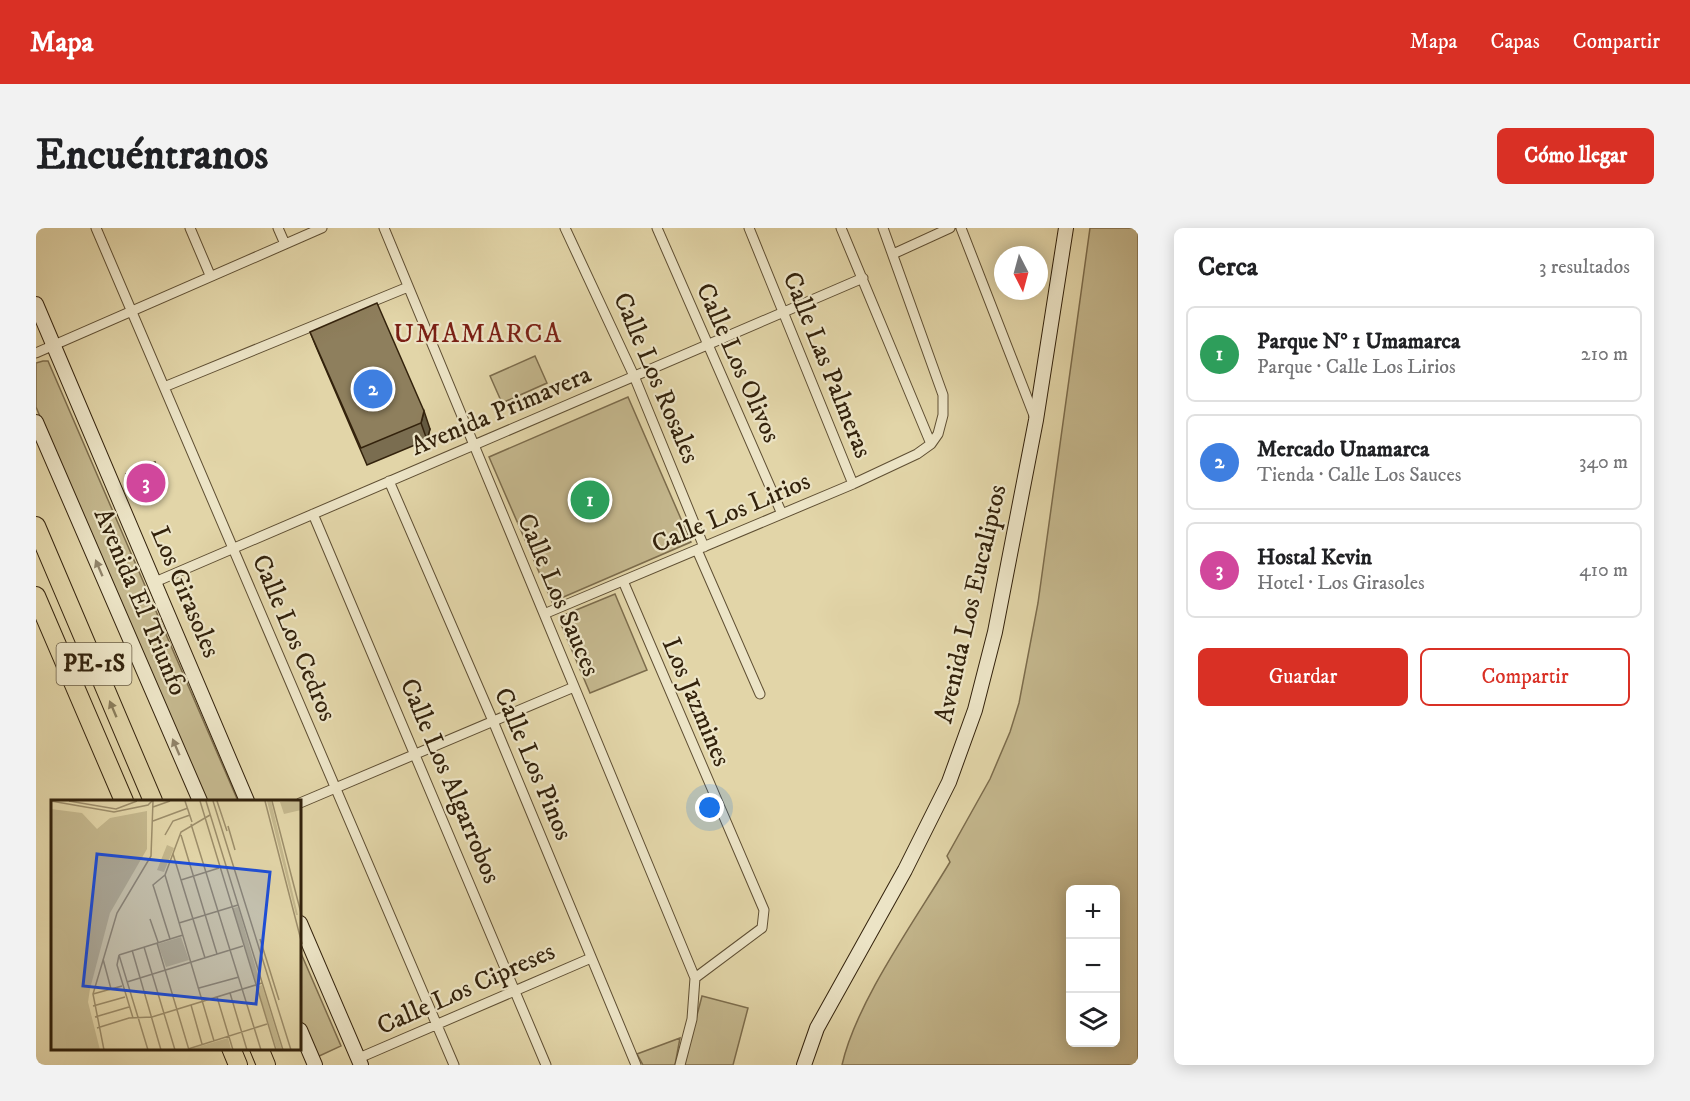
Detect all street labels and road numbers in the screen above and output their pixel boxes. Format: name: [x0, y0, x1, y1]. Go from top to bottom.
street label: Calle Las Palmeras: [775, 267, 879, 463]
street label: Calle Los Olivos: [688, 278, 788, 448]
street label: Calle Los Rosales: [605, 288, 707, 468]
street label: Avenida Primavera: [406, 358, 596, 464]
street label: Calle Los Lirios: [647, 465, 815, 561]
street label: Avenida Los Eucaliptos: [927, 481, 1015, 727]
street label: Avenida El Triunfo: [86, 503, 194, 701]
street label: Calle Los Sauces: [509, 509, 607, 681]
street label: Los Girasoles: [143, 521, 227, 663]
street label: Calle Los Cedros: [244, 550, 344, 726]
street label: Los Jazmines: [654, 633, 738, 771]
road number: PE-1S: [56, 643, 132, 685]
street label: Calle Los Algarrobos: [392, 674, 508, 888]
street label: Calle Los Pinos: [486, 683, 580, 845]
street label: Calle Los Cipreses: [372, 935, 560, 1043]

